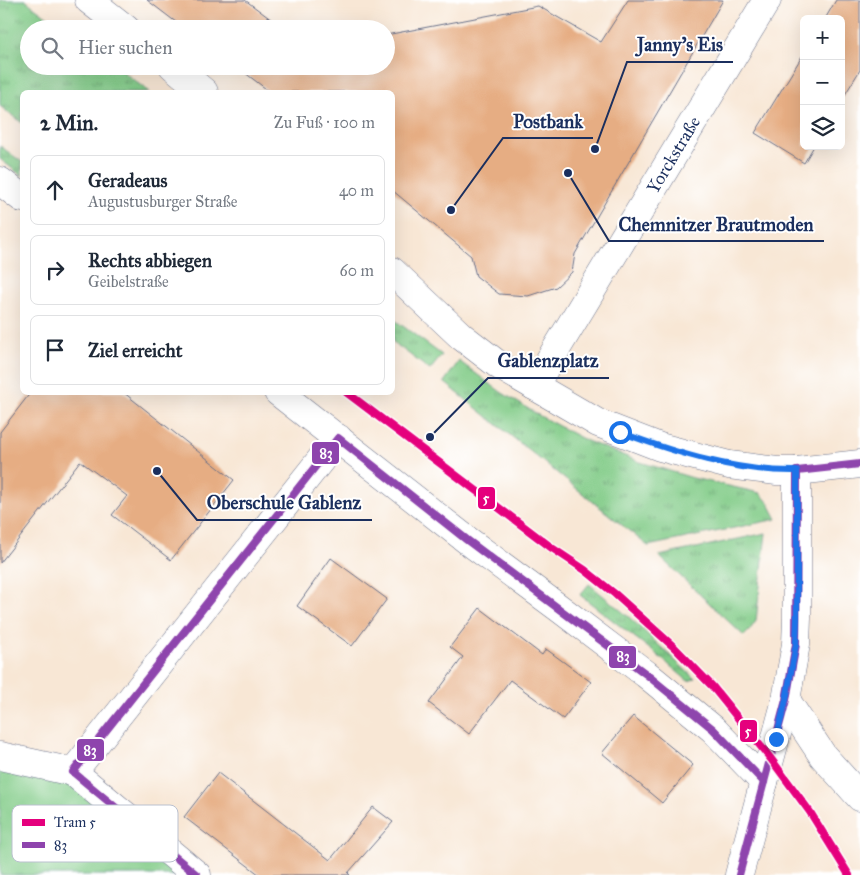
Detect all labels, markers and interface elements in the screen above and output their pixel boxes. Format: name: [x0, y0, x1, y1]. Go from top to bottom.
map controls: [800, 15, 845, 150]
button: +: [800, 15, 845, 60]
search box: [20, 20, 395, 75]
callout: Janny's Eis: [627, 28, 733, 62]
text: Janny's Eis: [634, 33, 723, 57]
icon: search: [38, 34, 66, 62]
text: Hier suchen: [78, 36, 172, 59]
button: −: [800, 60, 845, 105]
callout: Postbank: [503, 104, 593, 138]
button: layers: [800, 105, 845, 150]
text: 2 Min.: [40, 110, 98, 136]
text: Postbank: [513, 110, 584, 133]
street label: Yorckstraße: [642, 112, 705, 197]
text: Zu Fuß · 100 m: [274, 113, 375, 132]
text: Geradeaus: [88, 169, 167, 192]
icon: ahead: [41, 176, 69, 204]
text: 40 m: [339, 181, 374, 200]
text: Augustusburger Straße: [88, 192, 238, 211]
callout: Chemnitzer Brautmoden: [609, 207, 824, 241]
text: Chemnitzer Brautmoden: [618, 213, 814, 236]
text: Rechts abbiegen: [88, 249, 212, 272]
icon: right: [41, 256, 69, 284]
text: 60 m: [340, 261, 374, 280]
text: Geibelstraße: [88, 272, 169, 291]
icon: arrive: [41, 336, 69, 364]
text: Ziel erreicht: [88, 339, 182, 362]
callout: Gablenzplatz: [488, 344, 609, 378]
text: Gablenzplatz: [497, 349, 599, 373]
route start: [609, 421, 632, 444]
line badge: 83: [311, 441, 340, 465]
text: 83: [319, 445, 333, 463]
callout: Oberschule Gablenz: [197, 486, 372, 520]
line badge: 5: [477, 486, 496, 510]
text: 5: [483, 490, 490, 507]
text: Oberschule Gablenz: [207, 491, 361, 514]
line badge: 83: [608, 645, 637, 669]
text: 83: [616, 648, 630, 666]
line badge: 5: [739, 719, 758, 743]
text: 5: [745, 723, 752, 740]
route end: [765, 728, 788, 751]
line badge: 83: [76, 738, 105, 762]
text: 83: [83, 742, 97, 760]
legend: [12, 805, 178, 862]
text: Tram 5: [54, 814, 96, 831]
text: 83: [54, 837, 67, 854]

